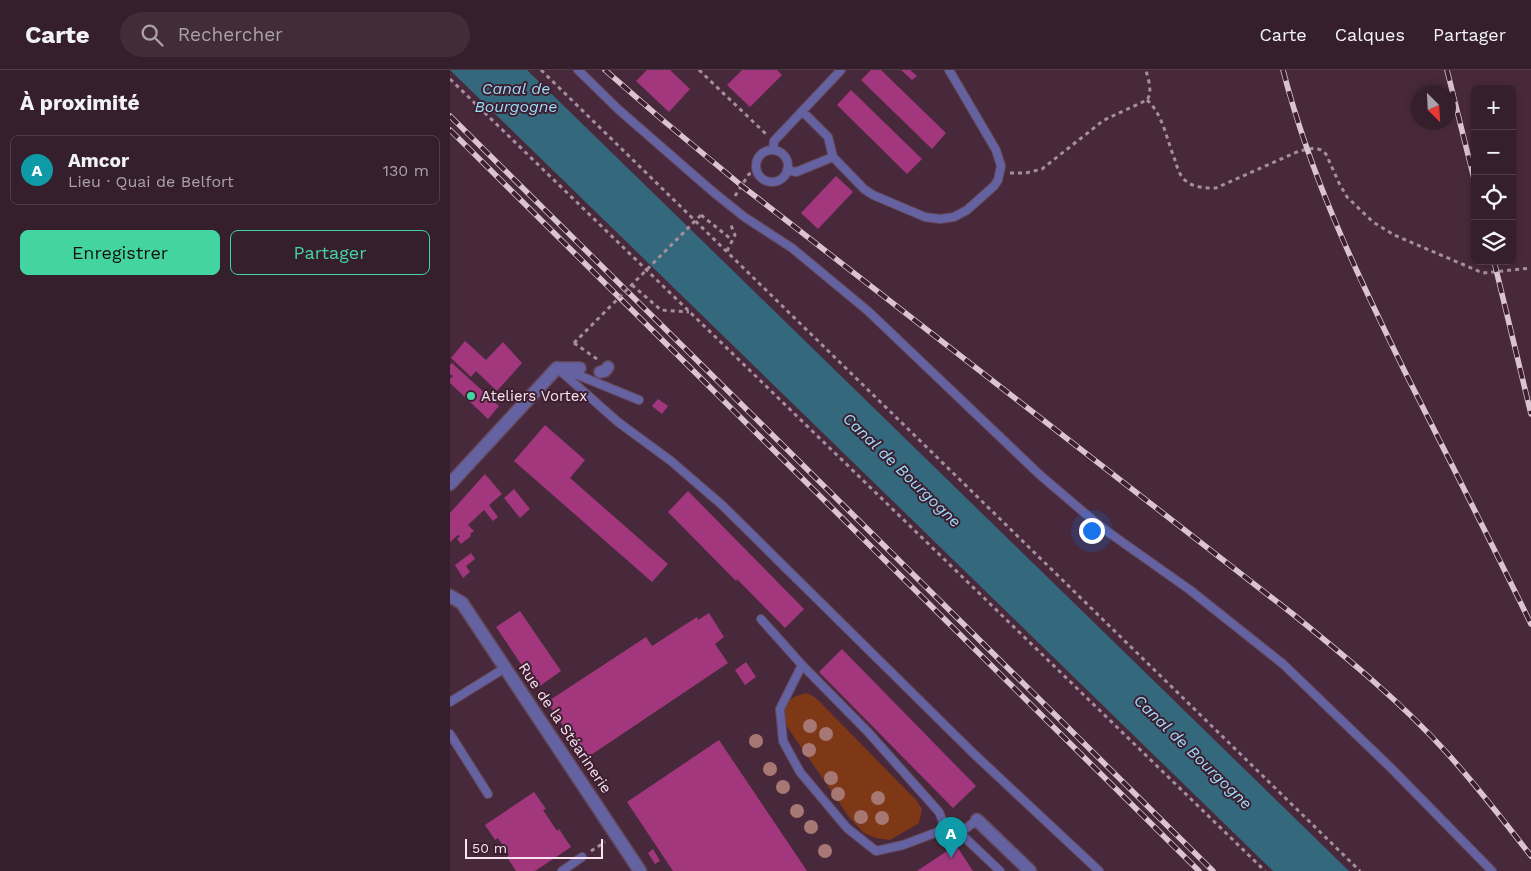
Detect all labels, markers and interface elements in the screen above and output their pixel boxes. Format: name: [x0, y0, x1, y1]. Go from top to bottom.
search box: [120, 12, 470, 57]
text: Carte: [25, 21, 90, 49]
icon: search: [138, 21, 166, 49]
text: Rechercher: [178, 23, 283, 46]
text: Carte: [1259, 24, 1307, 45]
text: Calques: [1335, 24, 1405, 45]
text: Partager: [1433, 24, 1506, 45]
water label: Canal de Bourgogne: [475, 79, 557, 116]
north arrow: [1411, 85, 1456, 130]
map controls: [1471, 85, 1516, 265]
button: +: [1471, 85, 1516, 130]
text: À proximité: [20, 90, 140, 115]
button: −: [1471, 130, 1516, 175]
text: Amcor: [68, 149, 129, 172]
text: A: [32, 161, 42, 180]
text: 130 m: [383, 161, 429, 180]
text: Lieu · Quai de Belfort: [68, 172, 234, 191]
button: locate: [1471, 175, 1516, 220]
button: layers: [1471, 220, 1516, 265]
button: Enregistrer: [20, 230, 220, 275]
button: Partager: [230, 230, 430, 275]
place label: Ateliers Vortex: [481, 387, 587, 405]
marker: Ateliers Vortex: [465, 390, 477, 402]
water label: Canal de Bourgogne: [839, 409, 965, 531]
your location: [1079, 518, 1105, 544]
street label: Rue de la Stéarinerie: [515, 659, 615, 797]
water label: Canal de Bourgogne: [1130, 691, 1256, 813]
pin: A: [935, 817, 967, 858]
scale bar: [465, 836, 602, 859]
text: 50 m: [472, 840, 507, 856]

